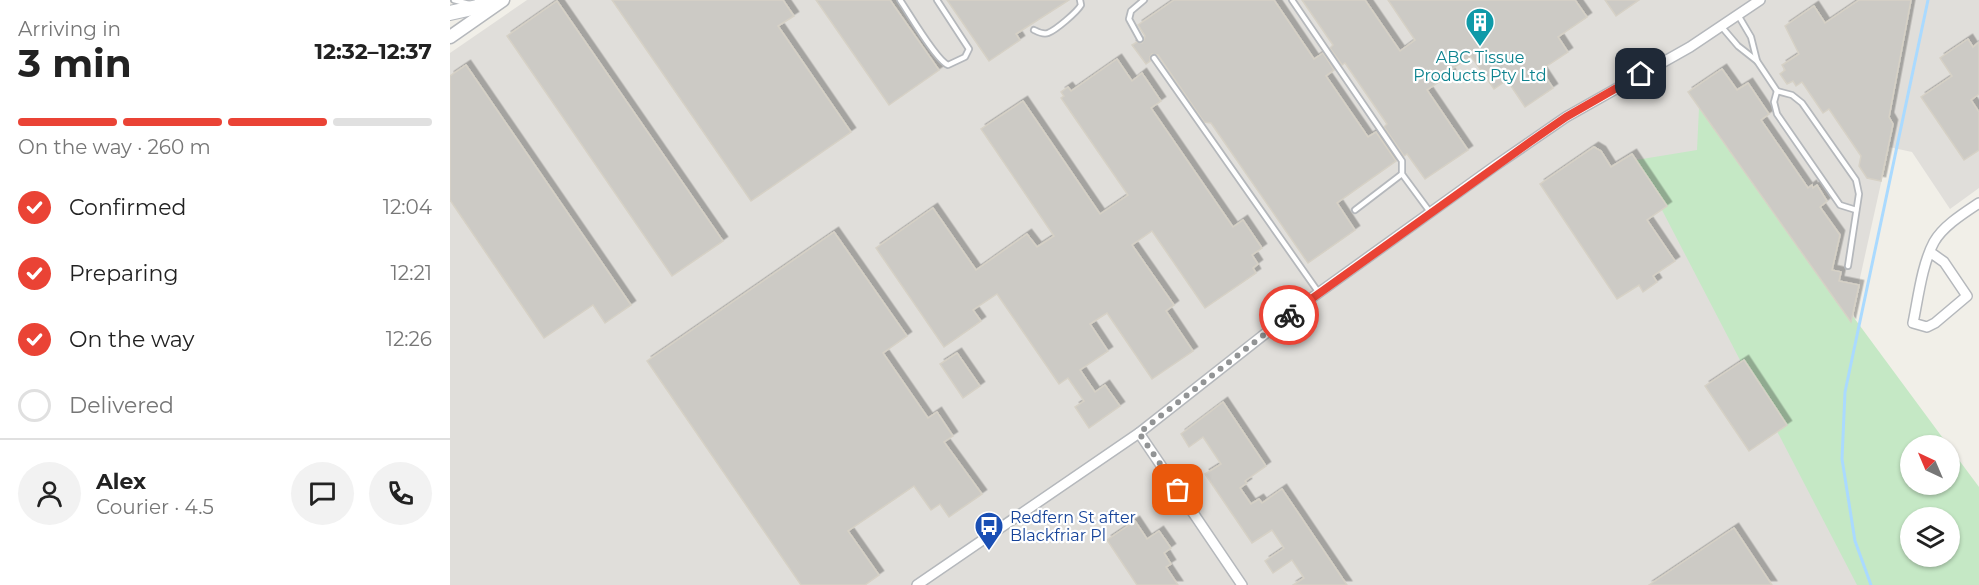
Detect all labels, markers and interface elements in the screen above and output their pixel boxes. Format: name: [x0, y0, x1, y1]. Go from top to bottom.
building icon: ABC Tissue Products Pty Ltd: [1464, 6, 1496, 48]
text: Arriving in: [18, 17, 121, 41]
text: 12:32–12:37: [314, 38, 432, 65]
text: 3 min: [18, 39, 132, 87]
place label: ABC Tissue Products Pty Ltd: [1413, 48, 1547, 85]
pin: [1615, 48, 1666, 99]
icon: home: [1624, 57, 1657, 90]
text: On the way · 260 m: [18, 135, 211, 159]
icon: check: [18, 191, 51, 224]
text: Confirmed: [69, 194, 186, 221]
text: 12:04: [383, 195, 432, 219]
icon: check: [18, 257, 51, 290]
text: Preparing: [69, 260, 178, 287]
text: 12:21: [391, 261, 432, 285]
courier: [1259, 285, 1319, 345]
icon: bike: [1273, 299, 1306, 332]
icon: check: [18, 323, 51, 356]
text: On the way: [69, 326, 194, 353]
text: 12:26: [386, 327, 432, 351]
text: Delivered: [69, 392, 174, 419]
north arrow: [1900, 435, 1960, 495]
map controls: [1900, 435, 1960, 567]
button: person: [18, 462, 81, 525]
button: chat: [291, 462, 354, 525]
button: phone: [369, 462, 432, 525]
pin: [1152, 464, 1203, 515]
text: Alex: [96, 468, 146, 495]
icon: bag: [1161, 473, 1194, 506]
text: Courier · 4.5: [96, 495, 214, 519]
button: layers: [1900, 507, 1960, 567]
place label: Redfern St after Blackfriar Pl: [1010, 508, 1136, 545]
bus stop icon: Redfern St after Blackfriar Pl: [973, 510, 1005, 552]

